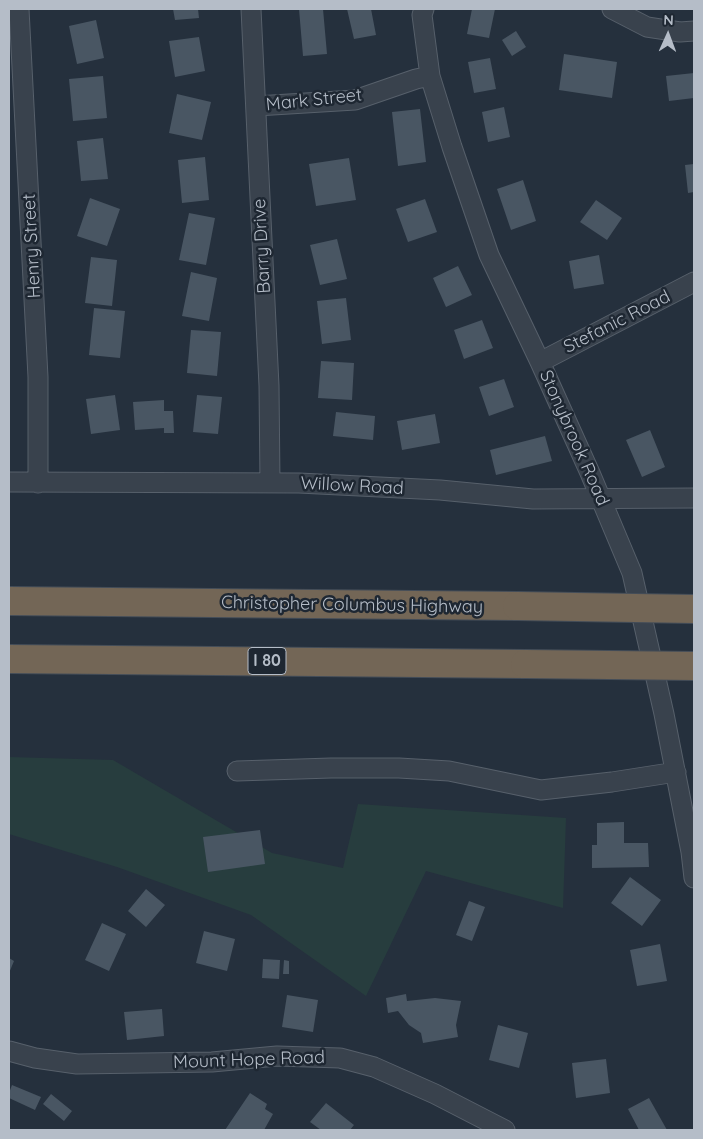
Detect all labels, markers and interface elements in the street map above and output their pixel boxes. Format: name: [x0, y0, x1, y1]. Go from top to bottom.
north arrow: [643, 10, 693, 60]
text: N: [663, 11, 674, 29]
street label: Mark Street: [265, 84, 363, 116]
street label: Henry Street: [18, 193, 46, 299]
street label: Barry Drive: [249, 198, 275, 294]
street label: Stefanic Road: [560, 286, 674, 358]
street label: Stonybrook Road: [534, 367, 614, 509]
street label: Willow Road: [300, 473, 404, 499]
street label: Christopher Columbus Highway: [221, 592, 483, 618]
road number: I 80: [248, 648, 286, 674]
street label: Mount Hope Road: [173, 1047, 325, 1073]

